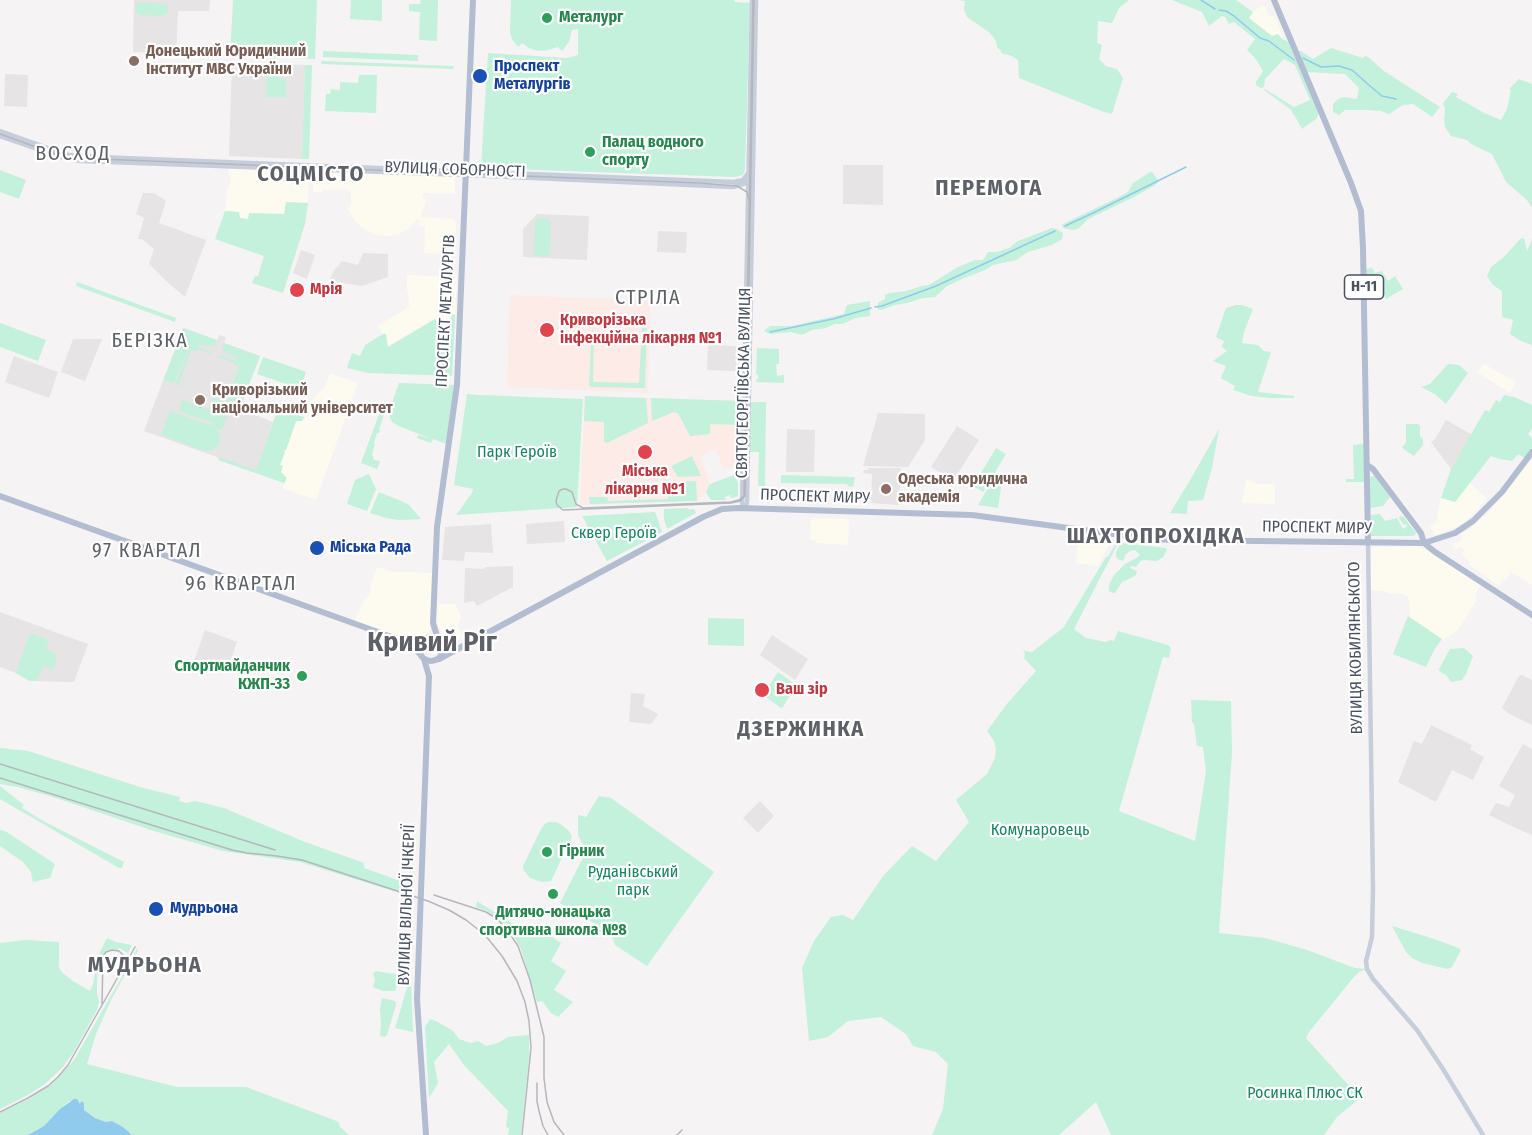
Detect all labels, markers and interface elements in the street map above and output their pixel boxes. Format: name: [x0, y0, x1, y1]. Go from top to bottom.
place label: Металург: [559, 8, 623, 28]
marker: Металург: [540, 11, 554, 25]
place label: Донецький Юридичний Інститут МВС України: [146, 42, 306, 80]
marker: Донецький Юридичний Інститут МВС України: [127, 54, 141, 68]
place label: Проспект Металургів: [494, 57, 571, 95]
marker: Проспект Металургів: [471, 67, 489, 85]
place label: Палац водного спорту: [602, 133, 704, 171]
district label: ВОСХОД: [35, 142, 111, 166]
marker: Палац водного спорту: [583, 145, 597, 159]
street label: ВУЛИЦЯ СОБОРНОСТІ: [384, 158, 526, 182]
district label: СОЦМІСТО: [257, 162, 365, 188]
district label: ПЕРЕМОГА: [935, 176, 1043, 202]
street label: ПРОСПЕКТ МЕТАЛУРГІВ: [432, 234, 460, 388]
road number: Н-11: [1344, 275, 1384, 299]
place label: Мрія: [310, 280, 342, 300]
marker: Мрія: [288, 281, 306, 299]
district label: СТРІЛА: [615, 286, 681, 310]
street label: СВЯТОГЕОРГІЇВСЬКА ВУЛИЦЯ: [733, 288, 755, 478]
place label: Криворізька інфекційна лікарня №1: [560, 311, 722, 349]
marker: Криворізька інфекційна лікарня №1: [538, 321, 556, 339]
district label: БЕРІЗКА: [112, 329, 188, 353]
place label: Криворізький національний університет: [212, 381, 393, 419]
marker: Криворізький національний університет: [193, 393, 207, 407]
park label: Парк Героїв: [477, 443, 557, 463]
marker: Міська лікарня №1: [636, 443, 654, 461]
place label: Міська лікарня №1: [605, 462, 685, 500]
place label: Одеська юридична академія: [898, 470, 1028, 508]
marker: Одеська юридична академія: [879, 482, 893, 496]
street label: ПРОСПЕКТ МИРУ: [760, 485, 870, 509]
street label: ПРОСПЕКТ МИРУ: [1262, 517, 1372, 539]
park label: Сквер Героїв: [571, 524, 657, 544]
district label: ШАХТОПРОХІДКА: [1067, 524, 1245, 550]
place label: Міська Рада: [330, 538, 411, 558]
district label: 97 КВАРТАЛ: [92, 539, 202, 563]
marker: Міська Рада: [308, 539, 326, 557]
street label: ВУЛИЦЯ КОБИЛЯНСЬКОГО: [1345, 561, 1367, 735]
district label: 96 КВАРТАЛ: [185, 572, 297, 596]
district label: Кривий Ріг: [367, 626, 497, 660]
place label: Спортмайданчик КЖП-33: [174, 657, 290, 695]
marker: Спортмайданчик КЖП-33: [295, 669, 309, 683]
place label: Ваш зір: [776, 680, 828, 700]
marker: Ваш зір: [753, 681, 771, 699]
district label: ДЗЕРЖИНКА: [737, 717, 865, 743]
park label: Комунаровець: [991, 821, 1089, 841]
street label: ВУЛИЦЯ ВІЛЬНОЇ ІЧКЕРІЇ: [395, 824, 419, 986]
place label: Гірник: [559, 842, 604, 862]
marker: Гірник: [540, 845, 554, 859]
park label: Руданівський парк: [588, 863, 678, 901]
marker: Дитячо-юнацька спортивна школа №8: [546, 887, 560, 901]
place label: Мудрьона: [170, 899, 238, 919]
marker: Мудрьона: [147, 900, 165, 918]
place label: Дитячо-юнацька спортивна школа №8: [479, 903, 627, 941]
district label: МУДРЬОНА: [88, 953, 202, 979]
park label: Росинка Плюс СК: [1247, 1084, 1363, 1104]

